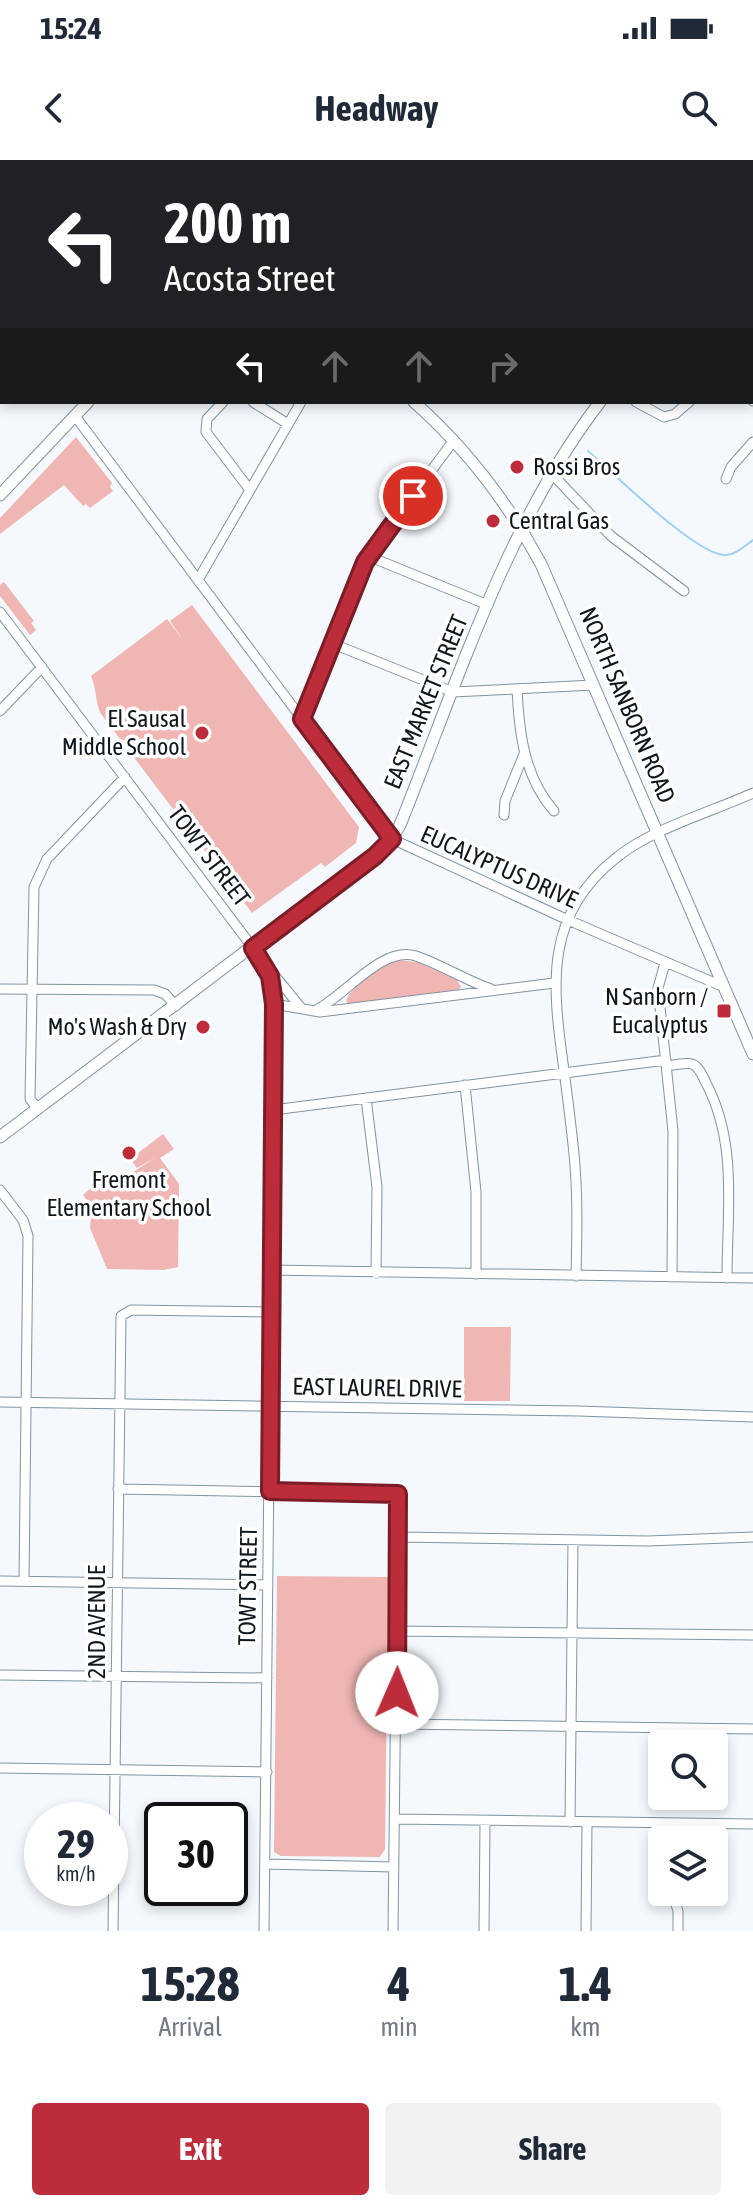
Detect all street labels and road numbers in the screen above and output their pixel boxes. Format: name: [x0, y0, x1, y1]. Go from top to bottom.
street label: NORTH SANBORN ROAD: [574, 603, 681, 807]
street label: EAST MARKET STREET: [378, 611, 473, 793]
street label: TOWT STREET: [163, 800, 256, 912]
street label: EUCALYPTUS DRIVE: [417, 820, 582, 913]
street label: EAST LAUREL DRIVE: [292, 1373, 462, 1402]
street label: TOWT STREET: [233, 1526, 262, 1646]
street label: 2ND AVENUE: [83, 1565, 110, 1679]

